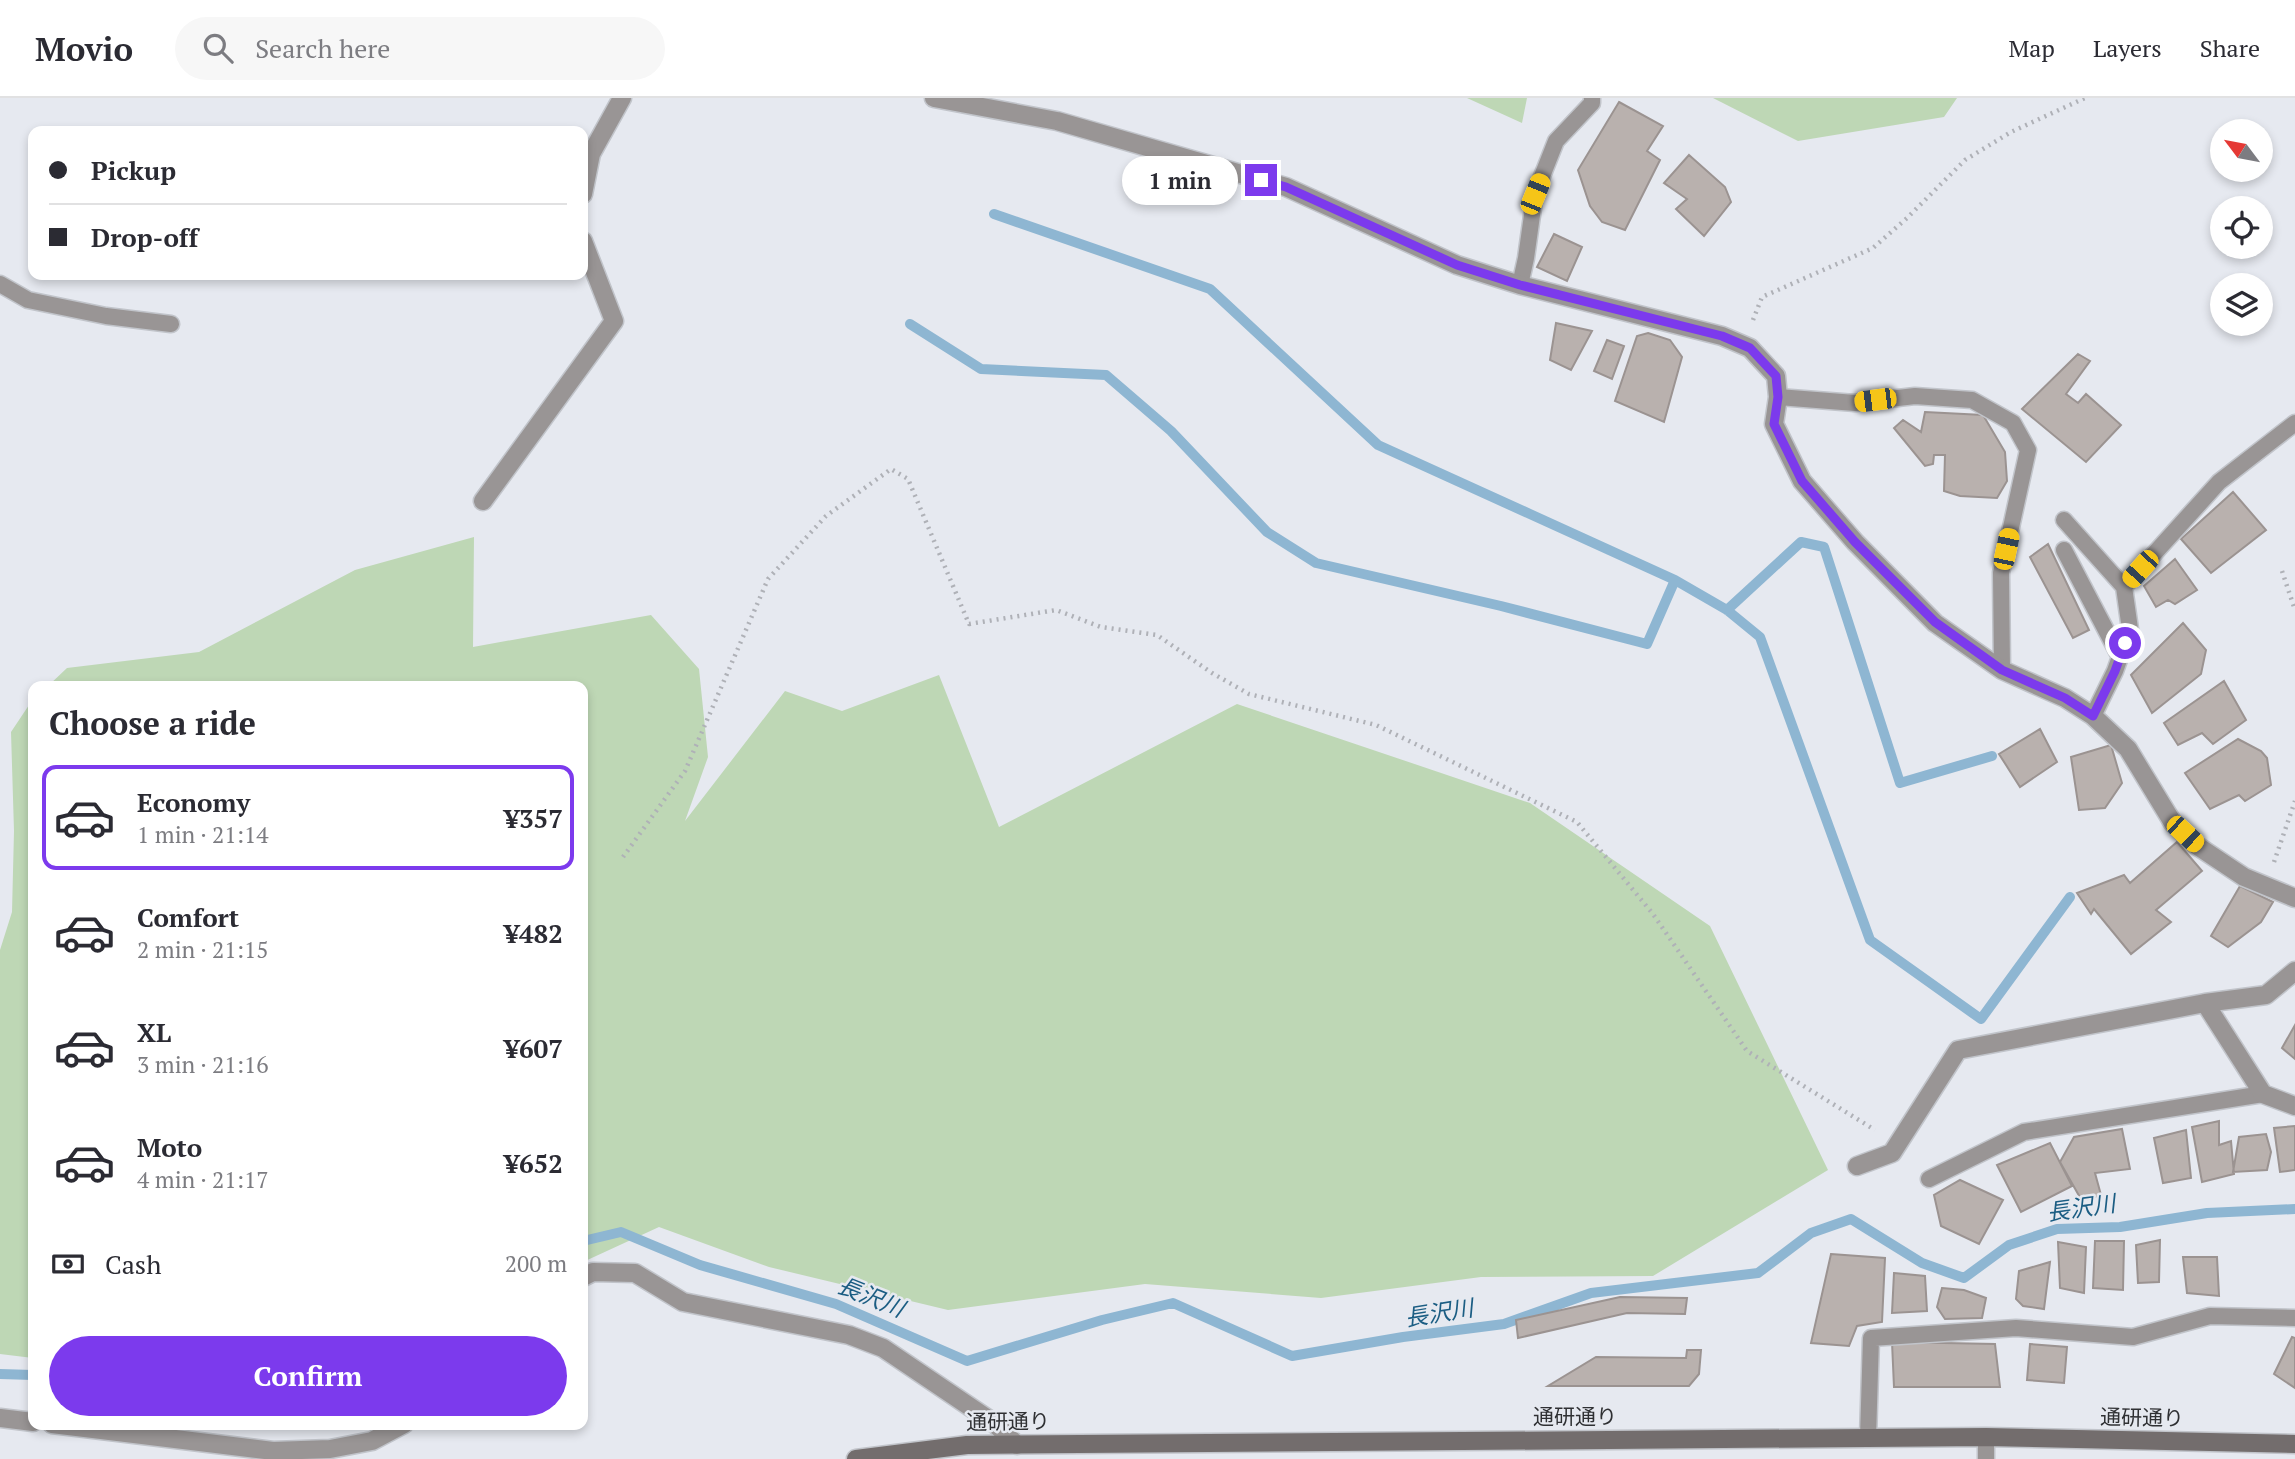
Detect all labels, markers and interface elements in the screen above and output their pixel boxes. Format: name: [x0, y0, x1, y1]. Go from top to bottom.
search box: [175, 17, 665, 80]
text: Movio: [35, 27, 133, 70]
icon: search: [199, 29, 237, 67]
text: Search here: [255, 31, 390, 65]
text: Map: [2008, 32, 2055, 64]
text: Layers: [2093, 32, 2162, 64]
text: Share: [2200, 32, 2260, 64]
north arrow: [2210, 119, 2273, 182]
map controls: [2210, 119, 2273, 336]
text: Pickup: [91, 153, 176, 187]
callout: 1 min: [1121, 155, 1236, 204]
route end: [1245, 164, 1277, 196]
text: 1 min: [1149, 165, 1211, 196]
car: [1518, 171, 1553, 217]
button: locate: [2210, 196, 2273, 259]
text: Drop-off: [91, 220, 198, 254]
button: layers: [2210, 273, 2273, 336]
car: [1853, 387, 1898, 413]
car: [1992, 526, 2021, 572]
car: [2119, 546, 2162, 592]
route start: [2109, 627, 2141, 659]
text: Choose a ride: [49, 702, 256, 744]
text: Economy: [137, 785, 250, 819]
icon: car: [53, 786, 116, 849]
text: ¥357: [504, 801, 563, 835]
car: [2163, 812, 2208, 856]
text: 1 min · 21:14: [137, 819, 269, 850]
text: Comfort: [137, 900, 239, 934]
icon: car: [53, 901, 116, 964]
text: ¥482: [504, 916, 563, 950]
text: 2 min · 21:15: [137, 934, 269, 965]
text: XL: [137, 1015, 171, 1049]
icon: car: [53, 1016, 116, 1079]
text: ¥607: [504, 1031, 563, 1065]
text: 3 min · 21:16: [137, 1049, 269, 1080]
text: Moto: [137, 1130, 202, 1164]
icon: car: [53, 1131, 116, 1194]
text: ¥652: [504, 1146, 563, 1180]
text: 4 min · 21:17: [137, 1164, 269, 1195]
water label: 長沢川: [2045, 1187, 2120, 1228]
icon: cash: [49, 1245, 87, 1283]
text: Cash: [105, 1247, 161, 1281]
text: 200 m: [505, 1248, 567, 1279]
water label: 長沢川: [833, 1269, 912, 1325]
water label: 長沢川: [1402, 1291, 1478, 1333]
button: Confirm: [49, 1336, 567, 1416]
street label: 通研通り: [1533, 1402, 1617, 1430]
street label: 通研通り: [2100, 1402, 2184, 1432]
street label: 通研通り: [966, 1406, 1050, 1436]

